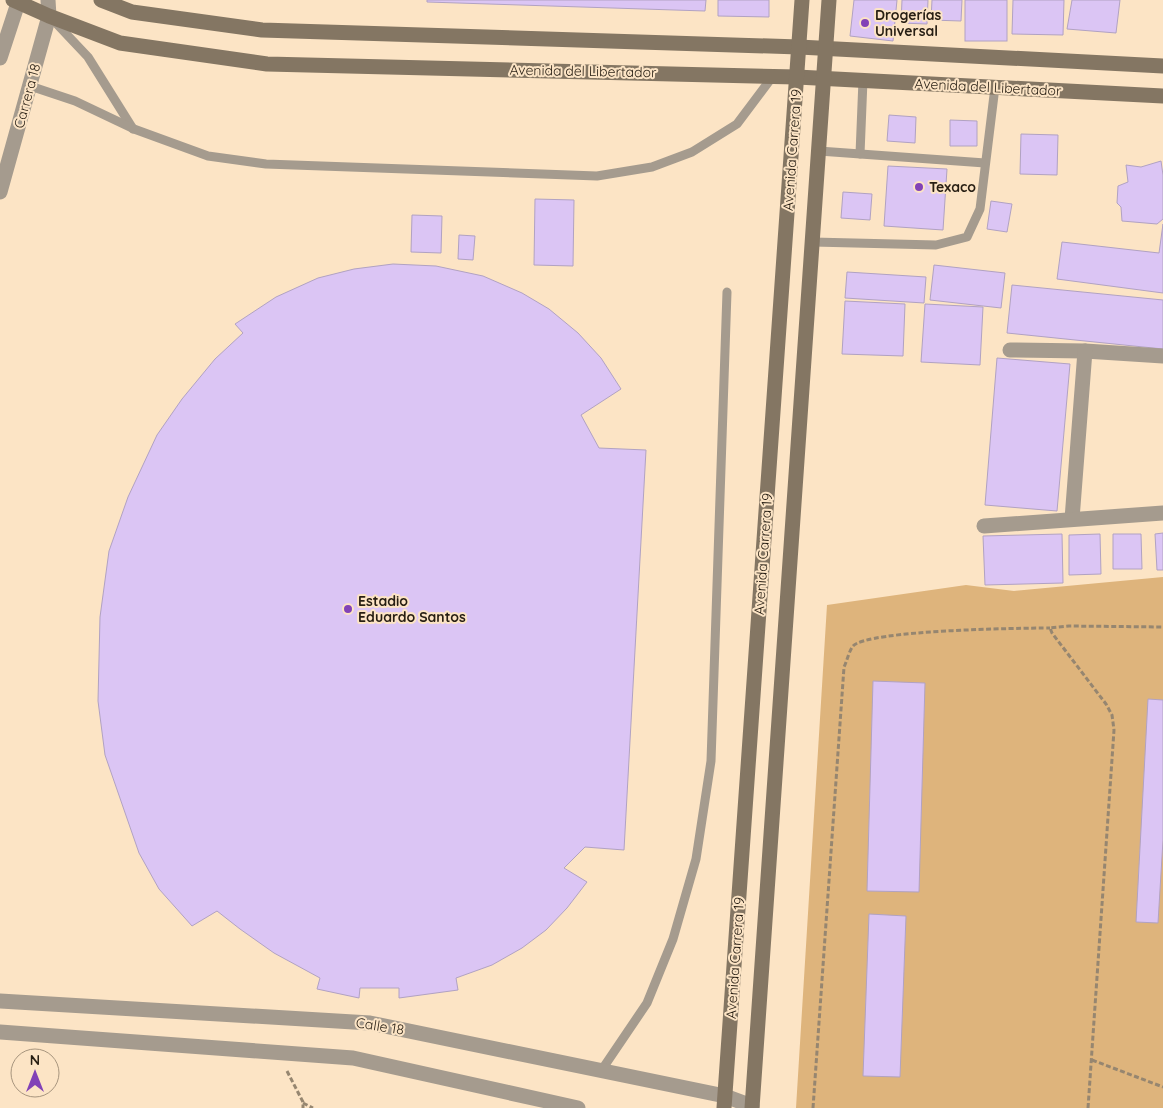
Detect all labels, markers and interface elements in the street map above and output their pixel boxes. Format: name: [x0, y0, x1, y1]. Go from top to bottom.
place label: Drogerías Universal: [875, 6, 942, 40]
marker: Drogerías Universal: [859, 17, 871, 29]
street label: Avenida del Libertador: [509, 61, 657, 81]
street label: Carrera 18: [10, 62, 44, 130]
street label: Avenida del Libertador: [914, 74, 1062, 100]
street label: Avenida Carrera 19: [779, 88, 805, 212]
place label: Texaco: [929, 178, 976, 196]
marker: Texaco: [913, 181, 925, 193]
street label: Avenida Carrera 19: [750, 492, 776, 616]
place label: Estadio Eduardo Santos: [358, 592, 466, 626]
marker: Estadio Eduardo Santos: [342, 603, 354, 615]
street label: Avenida Carrera 19: [722, 896, 748, 1020]
street label: Calle 18: [355, 1013, 405, 1039]
north arrow: [10, 1048, 60, 1098]
text: N: [30, 1051, 40, 1069]

